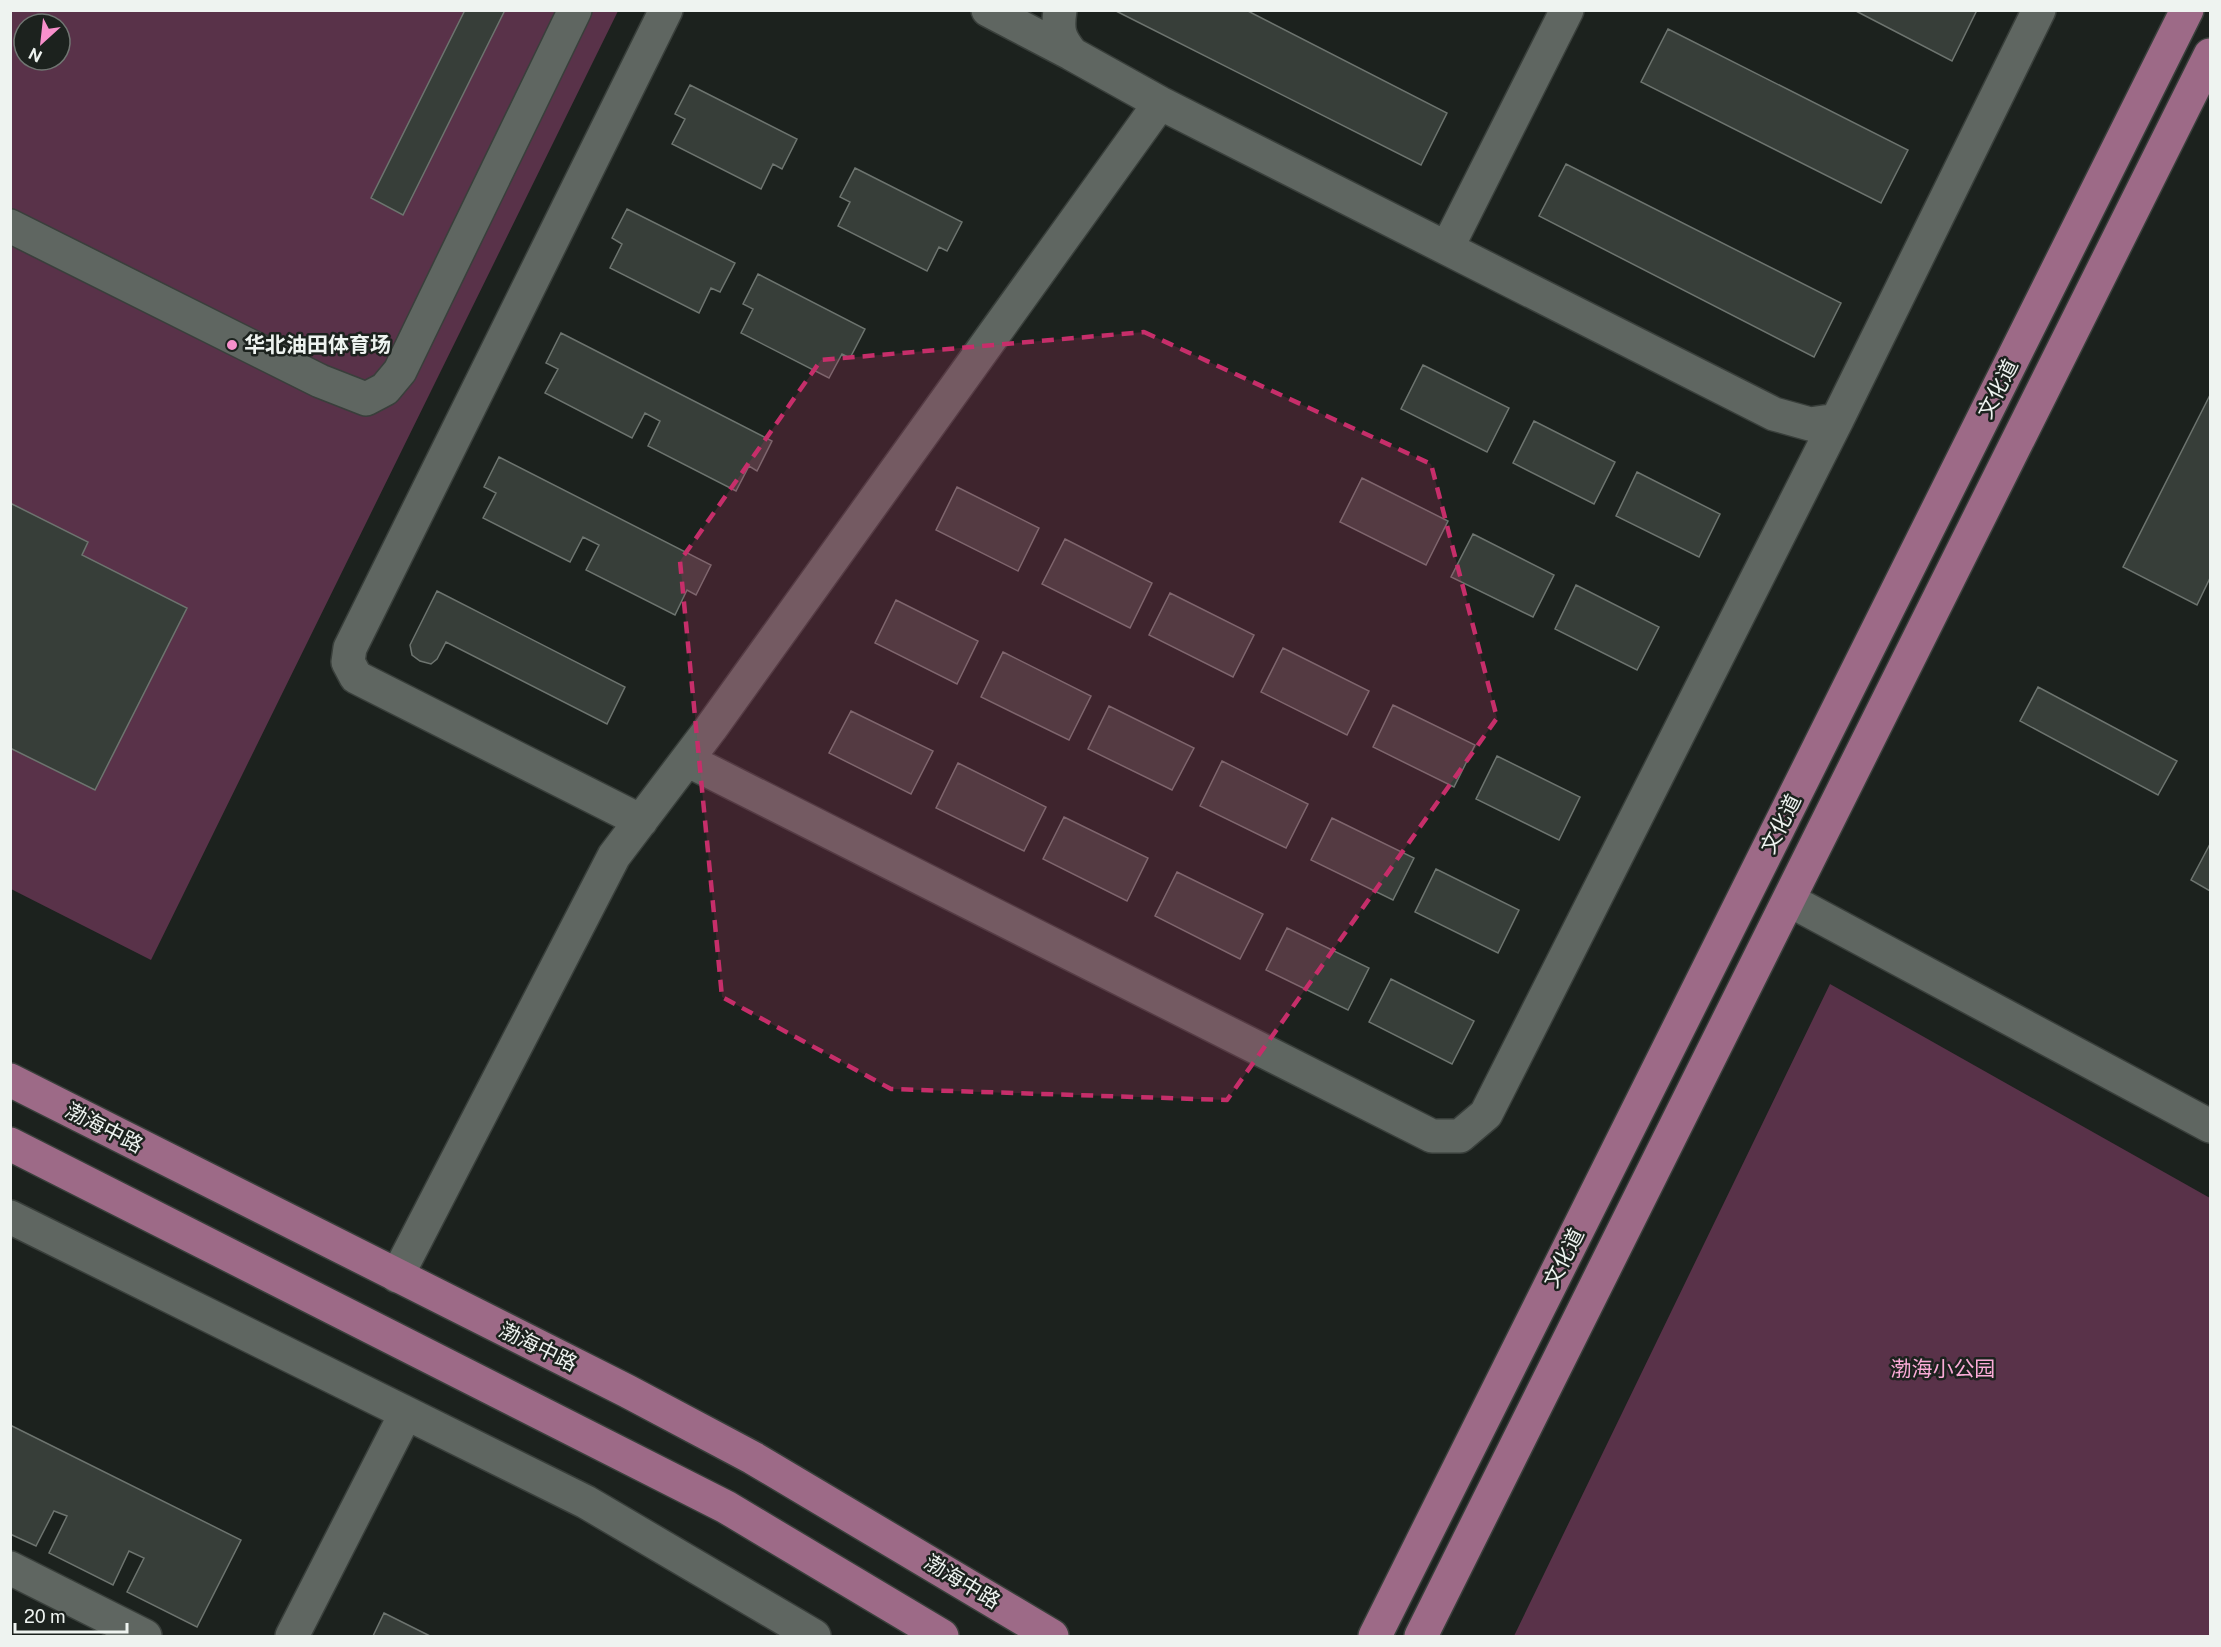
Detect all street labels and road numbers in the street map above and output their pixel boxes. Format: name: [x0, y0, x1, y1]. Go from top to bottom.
street label: 文化道: [1972, 355, 2023, 423]
street label: 文化道: [1755, 790, 1806, 858]
street label: 渤海中路: [61, 1097, 147, 1158]
street label: 文化道: [1538, 1224, 1589, 1292]
street label: 渤海中路: [495, 1317, 581, 1376]
street label: 渤海中路: [920, 1549, 1005, 1614]

